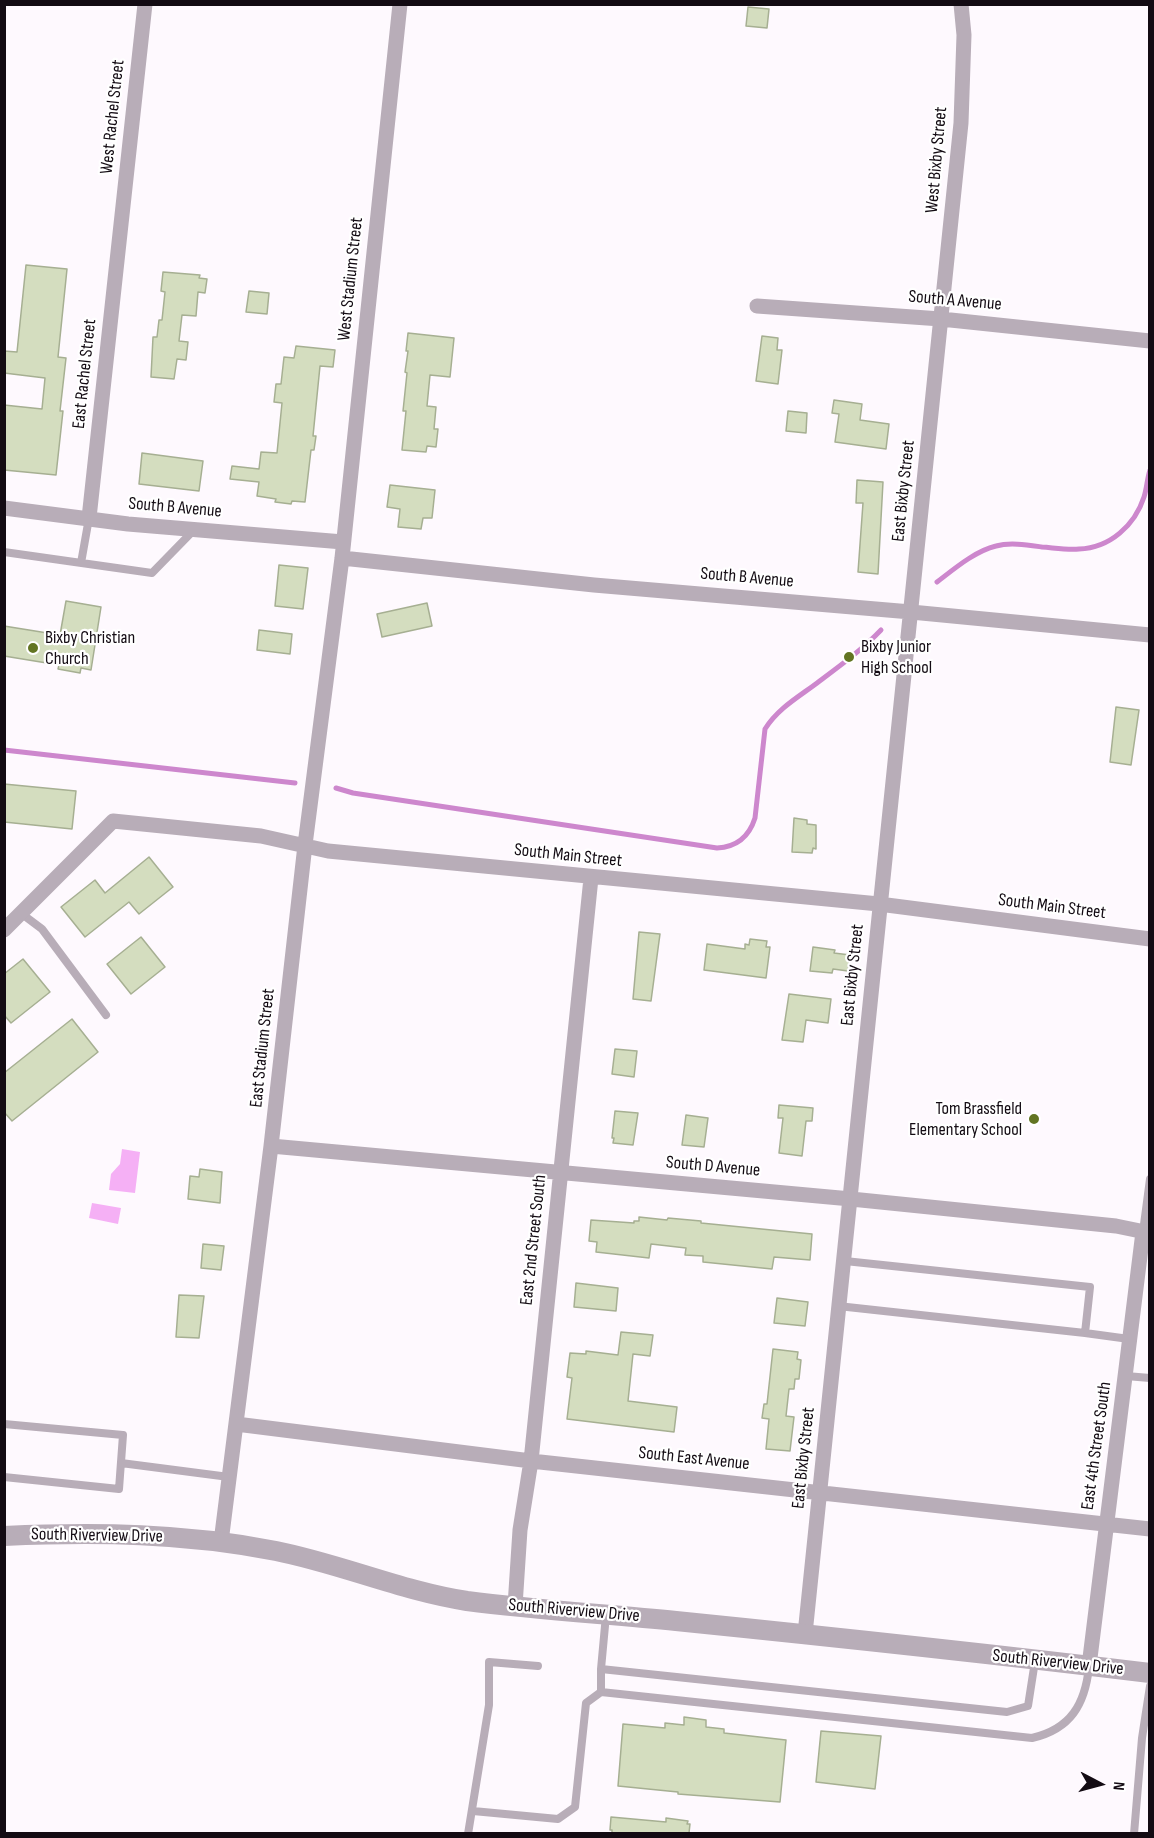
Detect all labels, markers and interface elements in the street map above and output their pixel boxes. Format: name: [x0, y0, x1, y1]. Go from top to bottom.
street label: West Rachel Street: [96, 59, 130, 175]
street label: West Bixby Street: [922, 106, 952, 214]
street label: West Stadium Street: [334, 216, 368, 342]
street label: South A Avenue: [908, 286, 1002, 316]
street label: East Rachel Street: [68, 318, 102, 430]
street label: East Bixby Street: [888, 439, 920, 543]
street label: South B Avenue: [127, 493, 223, 523]
street label: South B Avenue: [699, 563, 795, 593]
place label: Bixby Christian Church: [45, 627, 135, 670]
place label: Bixby Junior High School: [861, 636, 932, 678]
marker: Bixby Christian Church: [26, 641, 40, 655]
marker: Bixby Junior High School: [842, 650, 856, 664]
street label: South Main Street: [513, 840, 623, 872]
street label: South Main Street: [997, 890, 1107, 924]
street label: East Bixby Street: [837, 923, 869, 1027]
street label: East Stadium Street: [246, 987, 280, 1109]
place label: Tom Brassfield Elementary School: [909, 1098, 1022, 1140]
marker: Tom Brassfield Elementary School: [1027, 1112, 1041, 1126]
street label: South D Avenue: [665, 1152, 761, 1182]
street label: East 2nd Street South: [516, 1174, 552, 1306]
street label: East 4th Street South: [1077, 1381, 1117, 1511]
street label: East Bixby Street: [788, 1406, 820, 1510]
street label: South East Avenue: [637, 1442, 751, 1476]
street label: South Riverview Drive: [31, 1524, 163, 1548]
street label: South Riverview Drive: [507, 1595, 641, 1627]
street label: South Riverview Drive: [991, 1645, 1125, 1681]
north arrow: [1070, 1754, 1130, 1814]
text: N: [1109, 1781, 1128, 1791]

